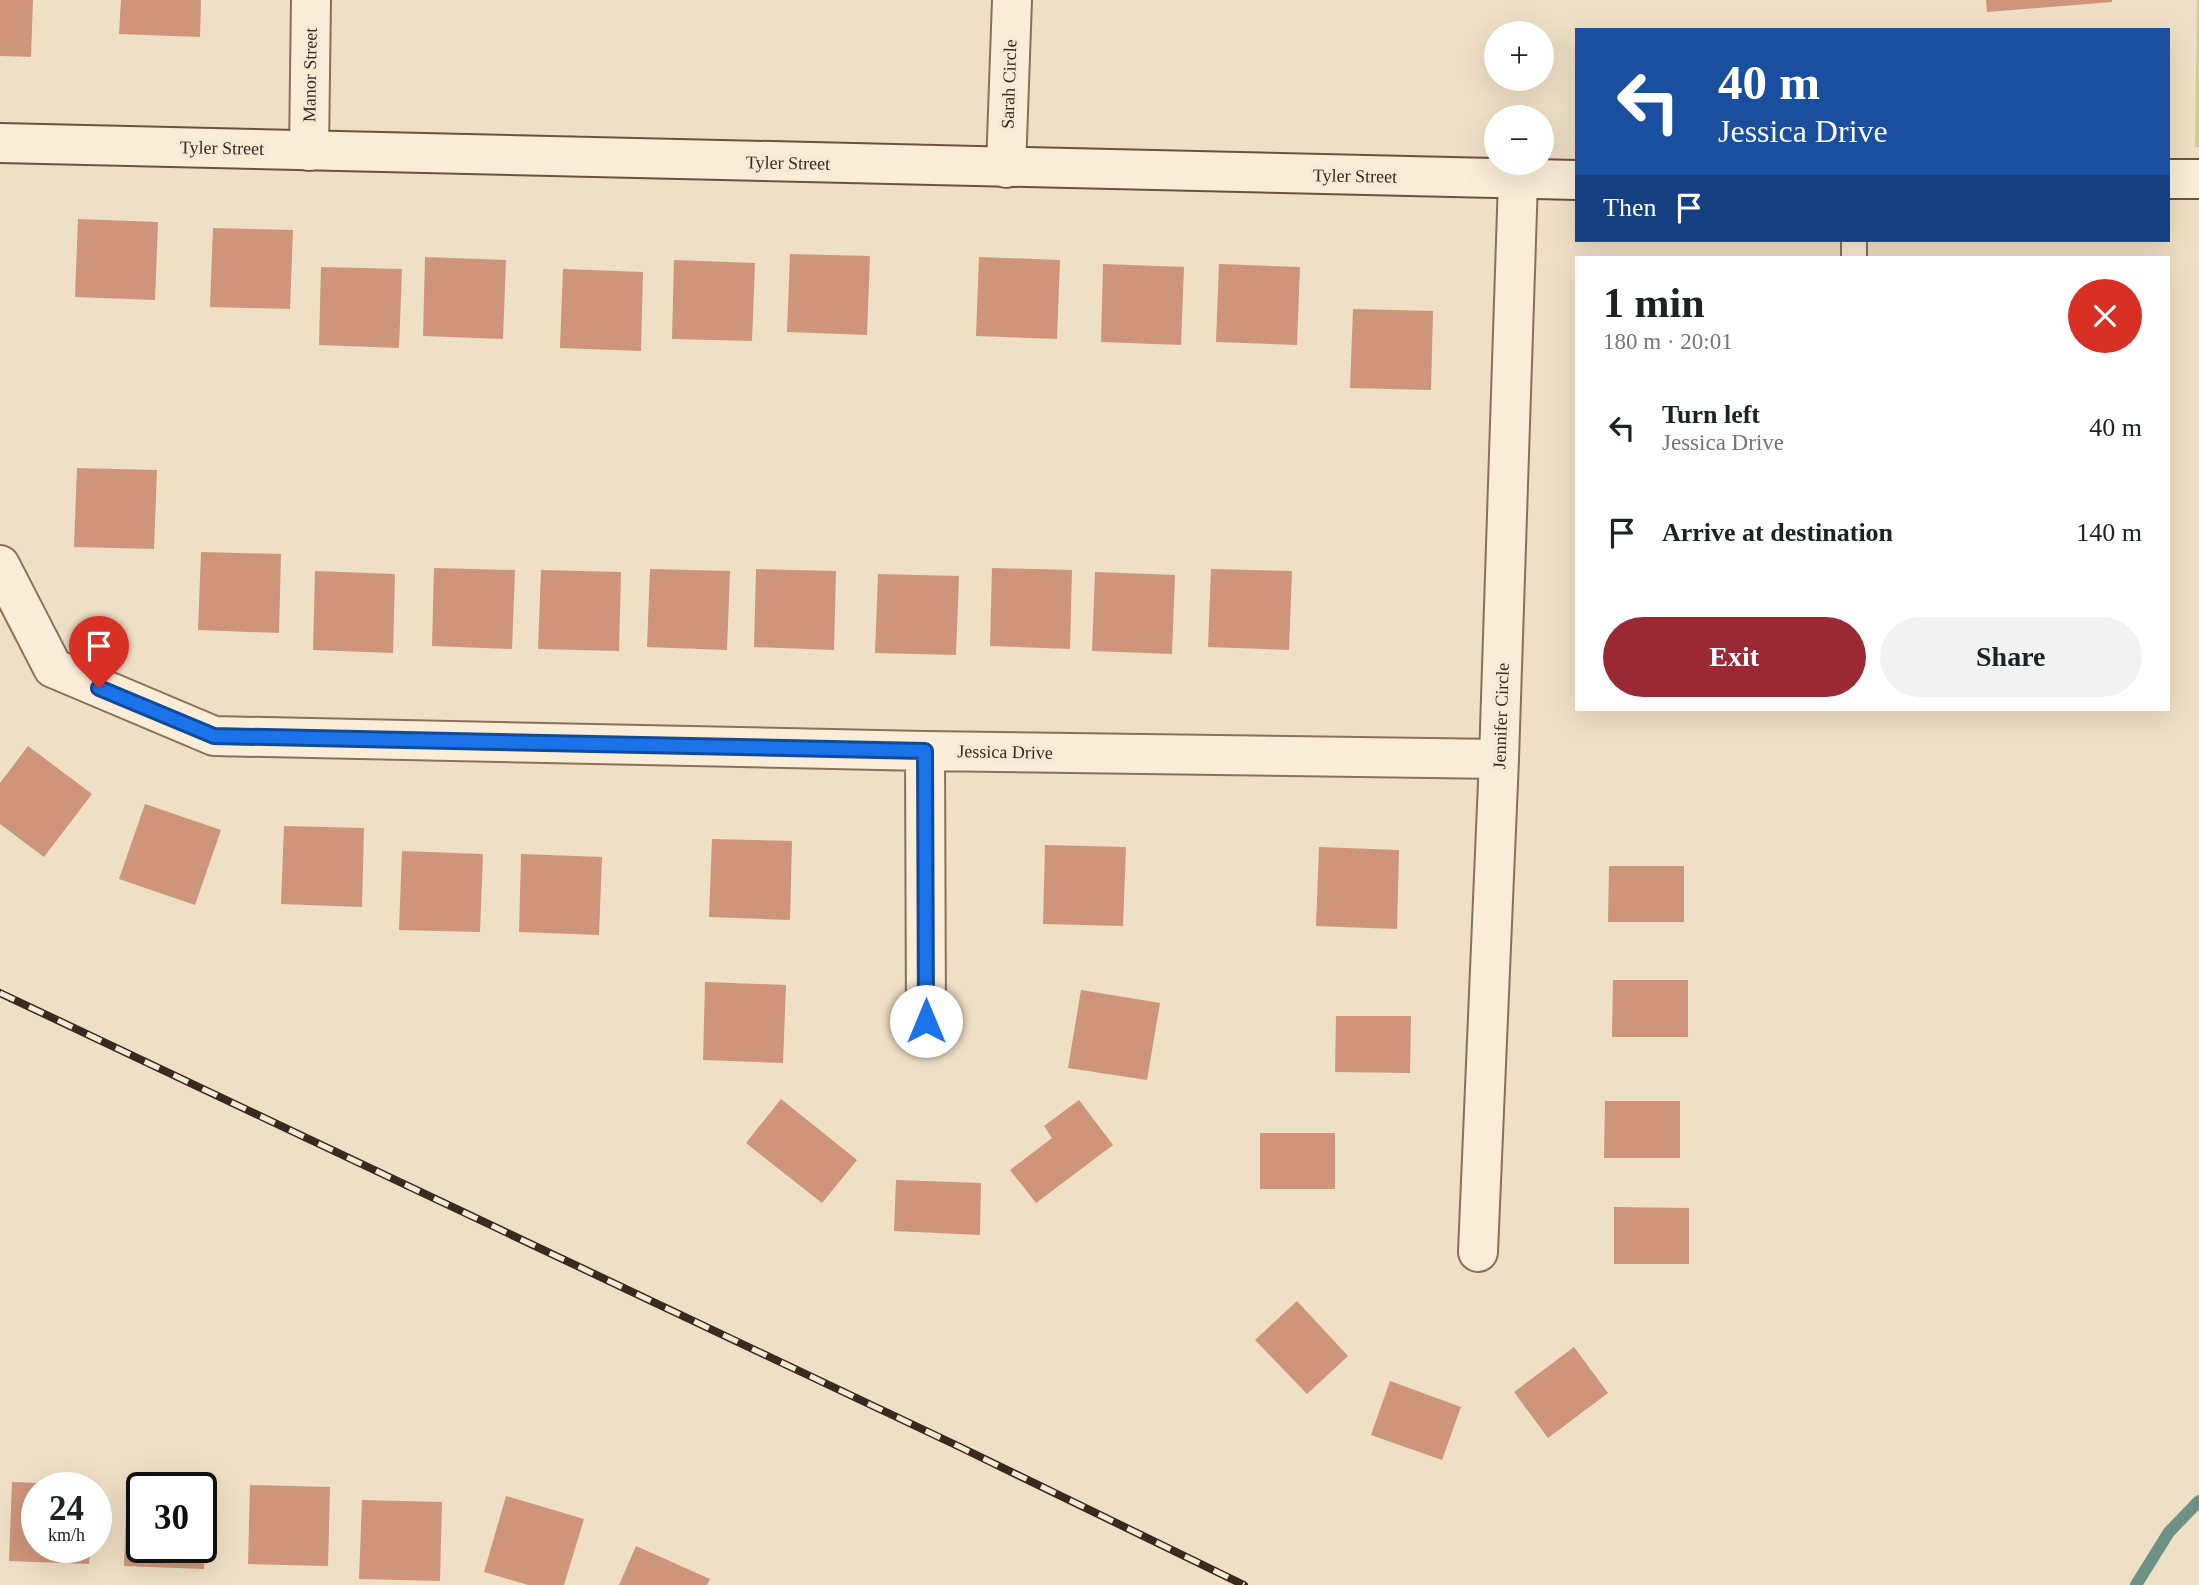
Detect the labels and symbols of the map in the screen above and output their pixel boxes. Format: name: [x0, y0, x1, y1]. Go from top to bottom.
street label: Manor Street: [299, 28, 321, 122]
street label: Sarah Circle: [997, 39, 1021, 129]
street label: Tyler Street: [180, 137, 264, 159]
street label: Tyler Street: [746, 152, 830, 174]
street label: Tyler Street: [1313, 165, 1397, 187]
pin: [69, 616, 129, 688]
street label: Jennifer Circle: [1489, 662, 1513, 770]
street label: Jessica Drive: [957, 741, 1053, 763]
position arrow: [889, 984, 963, 1058]
speed limit sign: 30: [126, 1472, 217, 1563]

